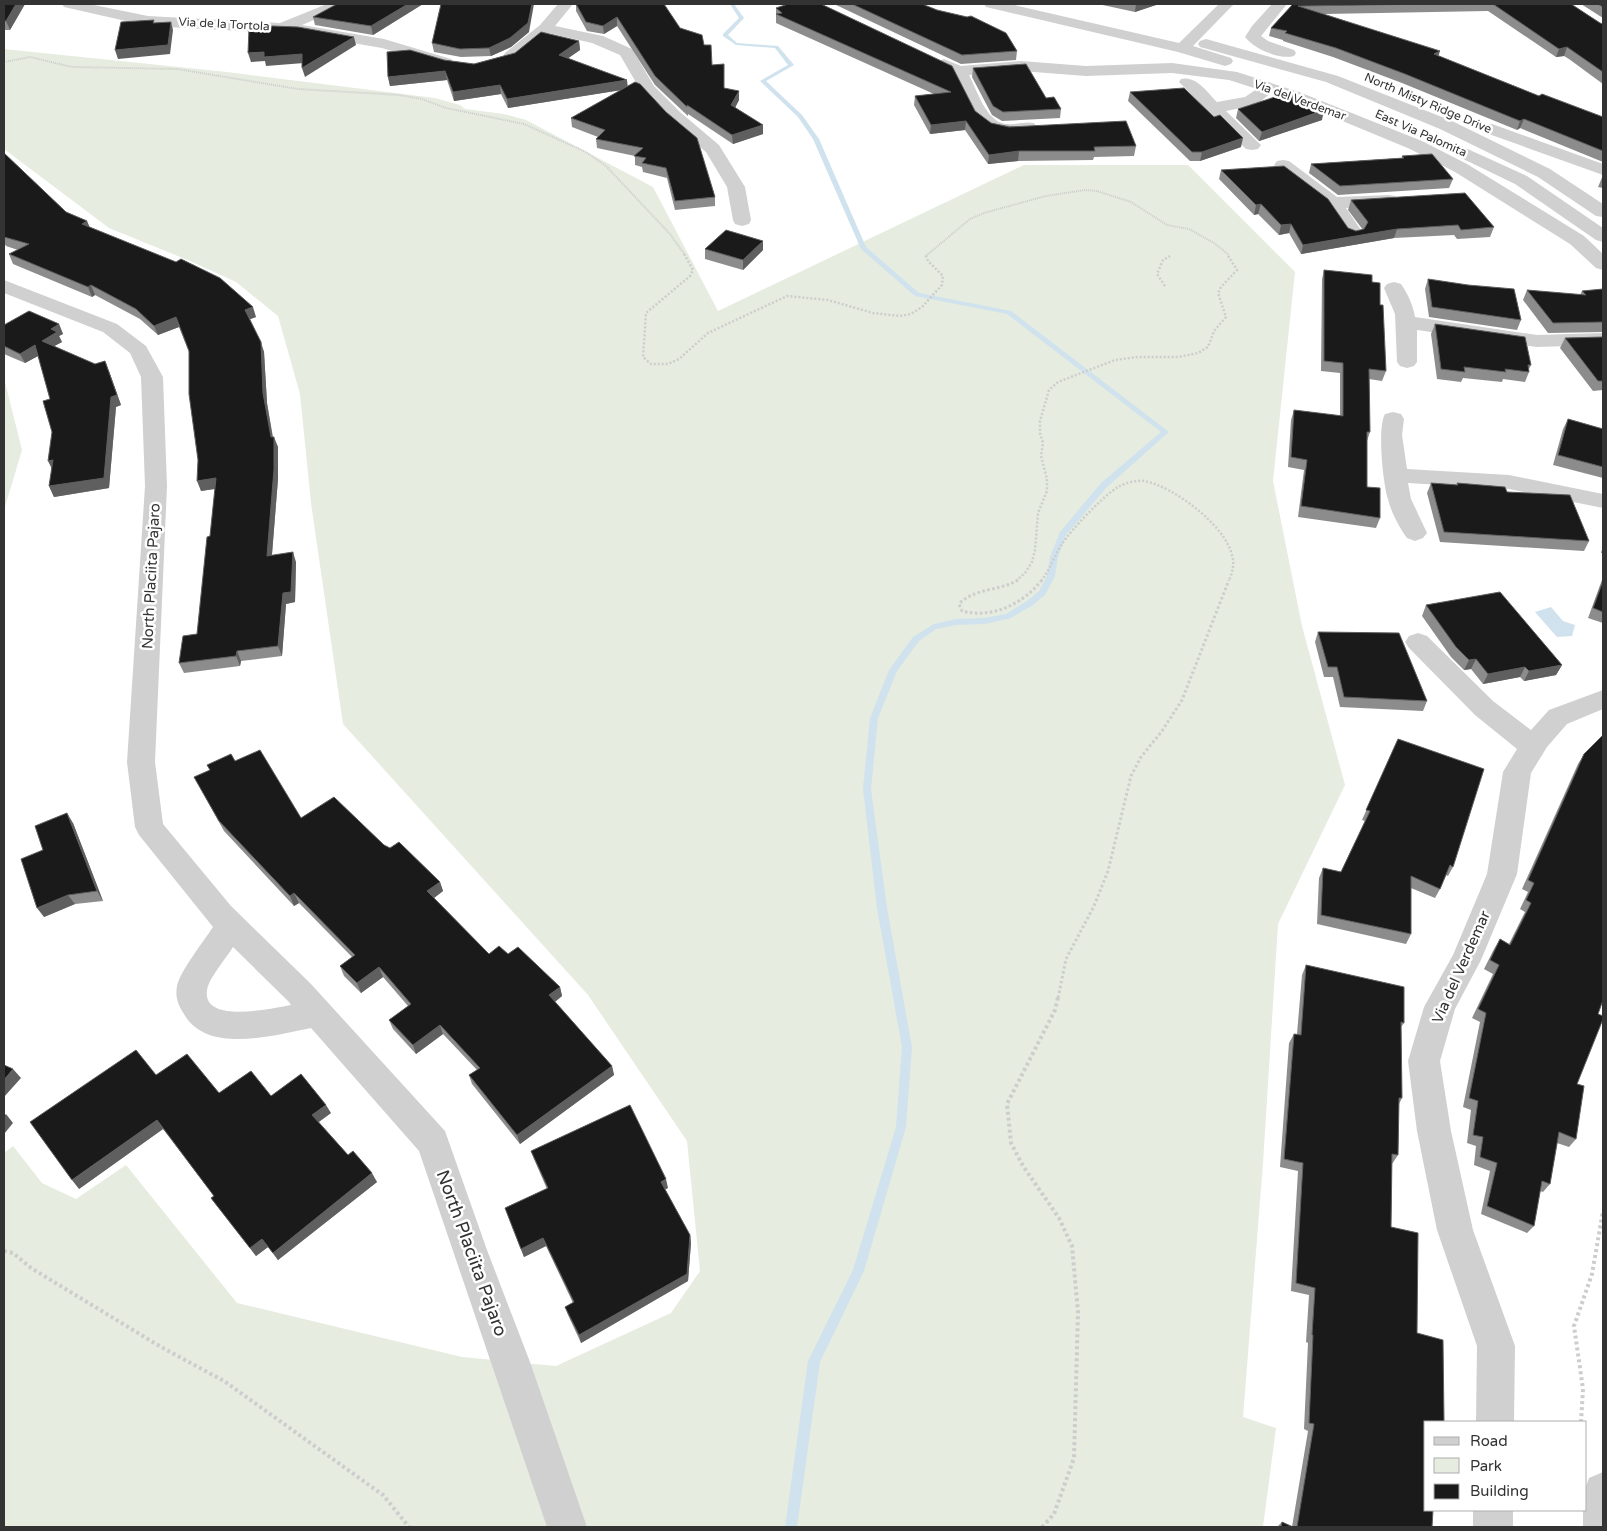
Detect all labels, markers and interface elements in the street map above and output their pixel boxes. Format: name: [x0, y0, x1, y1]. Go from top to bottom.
street label: Via de la Tortola: [178, 15, 270, 33]
street label: North Misty Ridge Drive: [1362, 70, 1494, 136]
street label: Via del Verdemar: [1252, 77, 1348, 123]
street label: East Via Palomita: [1373, 106, 1469, 160]
street label: North Placiita Pajaro: [138, 503, 164, 649]
street label: Via del Verdemar: [1428, 908, 1494, 1026]
street label: North Placiita Pajaro: [432, 1167, 512, 1339]
legend: [1424, 1421, 1587, 1511]
text: Road: [1470, 1432, 1508, 1450]
text: Park: [1470, 1457, 1502, 1475]
text: Building: [1470, 1482, 1529, 1500]

